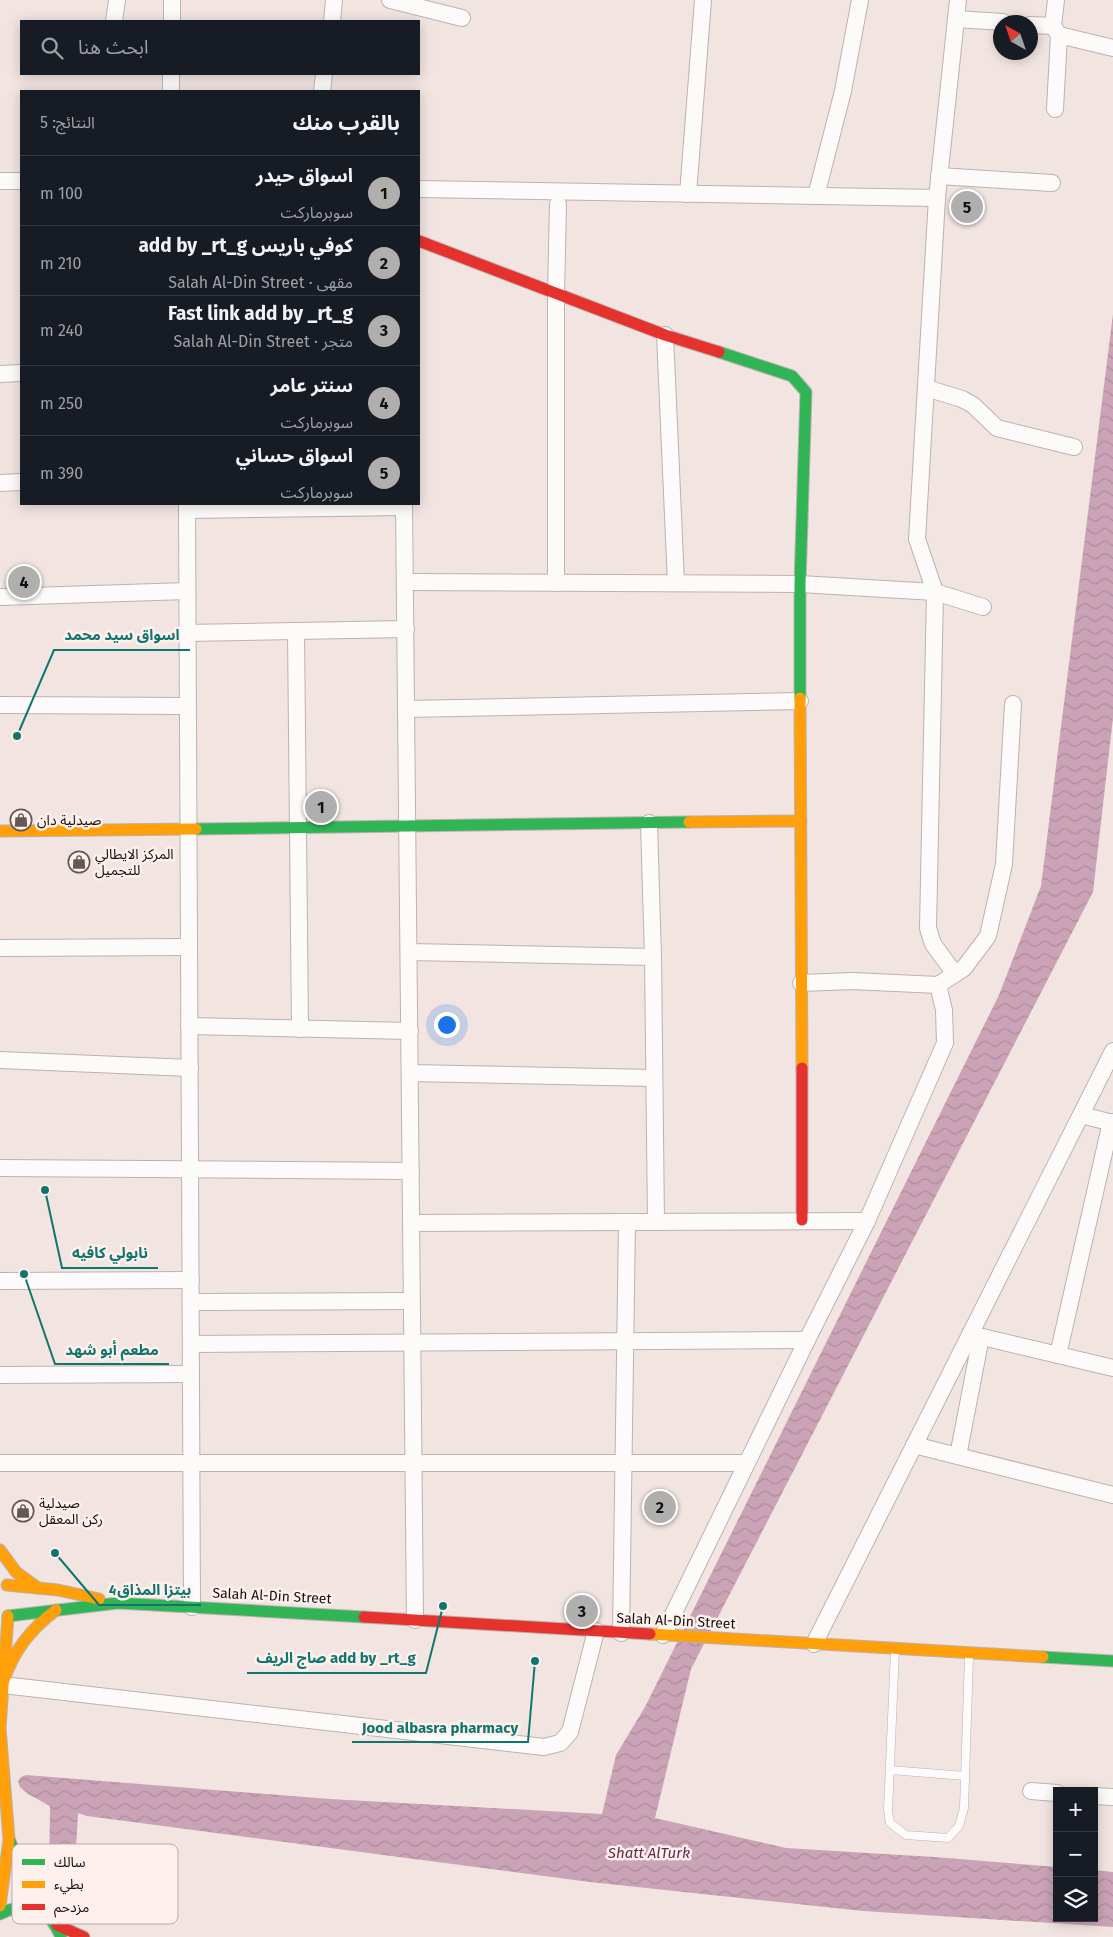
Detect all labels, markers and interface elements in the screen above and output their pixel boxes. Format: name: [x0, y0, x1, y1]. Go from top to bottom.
north arrow: [993, 15, 1038, 60]
search box: [20, 20, 420, 75]
icon: search: [38, 34, 66, 62]
text: ابحث هنا: [78, 36, 149, 59]
text: بالقرب منك: [293, 110, 400, 136]
text: النتائج: 5: [40, 113, 95, 132]
text: اسواق حيدر: [256, 164, 353, 187]
text: 100 m: [40, 184, 83, 203]
text: 1: [380, 184, 388, 203]
pin: 5: [951, 188, 983, 226]
text: سوبرماركت: [281, 203, 353, 222]
text: كوفي باريس add by _rt_g: [138, 234, 353, 257]
text: 210 m: [40, 254, 81, 273]
text: 2: [380, 254, 388, 273]
text: مقهى · Salah Al-Din Street: [168, 273, 353, 292]
text: Fast link add by _rt_g: [168, 302, 353, 325]
text: 240 m: [40, 321, 83, 340]
text: 3: [380, 321, 388, 340]
text: متجر · Salah Al-Din Street: [174, 332, 353, 351]
text: سنتر عامر: [271, 374, 353, 397]
text: 250 m: [40, 394, 83, 413]
text: 4: [379, 394, 389, 413]
text: سوبرماركت: [281, 413, 353, 432]
text: اسواق حساني: [236, 444, 353, 467]
text: 390 m: [40, 464, 83, 483]
text: 5: [380, 464, 388, 483]
text: سوبرماركت: [281, 483, 353, 502]
pin: 4: [8, 563, 40, 601]
callout: اسواق سيد محمد: [54, 620, 190, 650]
text: اسواق سيد محمد: [64, 626, 180, 644]
pin: 1: [305, 788, 337, 826]
shop icon: صيدلية دان: [9, 808, 33, 832]
place label: صيدلية دان: [37, 812, 102, 829]
place label: المركز الايطالي للتجميل: [95, 846, 174, 879]
shop icon: المركز الايطالي للتجميل: [67, 850, 91, 874]
your location: [434, 1012, 460, 1038]
callout: نابولي كافيه: [62, 1238, 158, 1268]
text: نابولي كافيه: [72, 1244, 148, 1264]
callout: مطعم أبو شهد: [55, 1334, 169, 1364]
text: مطعم أبو شهد: [65, 1340, 159, 1361]
pin: 2: [644, 1488, 676, 1526]
place label: صيدلية ركن المعقل: [39, 1495, 103, 1528]
shop icon: صيدلية ركن المعقل: [11, 1499, 35, 1523]
callout: بيتزا المذاق4: [99, 1575, 201, 1605]
text: بيتزا المذاق4: [109, 1581, 191, 1599]
street label: Salah Al-Din Street: [212, 1584, 333, 1608]
pin: 3: [566, 1592, 598, 1630]
street label: Salah Al-Din Street: [616, 1609, 737, 1633]
callout: صاج الريف add by _rt_g: [247, 1643, 426, 1673]
text: صاج الريف add by _rt_g: [256, 1649, 417, 1669]
callout: Jood albasra pharmacy: [352, 1712, 528, 1742]
text: Jood albasra pharmacy: [361, 1719, 518, 1737]
map controls: [1053, 1787, 1098, 1922]
button: +: [1053, 1787, 1098, 1832]
button: −: [1053, 1832, 1098, 1877]
legend: [12, 1844, 178, 1924]
water label: Shatt AlTurk: [607, 1844, 690, 1862]
text: سالك: [54, 1854, 86, 1871]
text: بطيء: [54, 1876, 84, 1895]
button: layers: [1053, 1877, 1098, 1922]
text: مزدحم: [54, 1899, 89, 1918]

